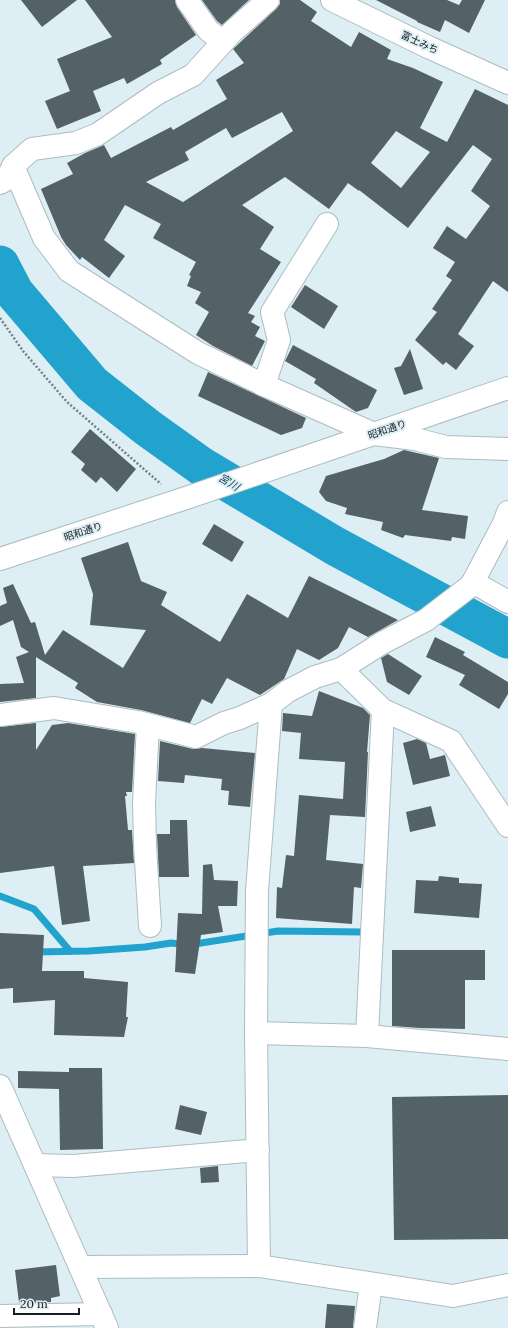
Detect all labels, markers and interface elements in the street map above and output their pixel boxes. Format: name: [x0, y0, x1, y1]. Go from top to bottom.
street label: 富士みち: [399, 28, 441, 57]
street label: 昭和通り: [366, 417, 408, 442]
water label: 宮川: [216, 470, 243, 494]
street label: 昭和通り: [62, 519, 104, 544]
scale bar: [14, 1290, 79, 1316]
text: 20 m: [20, 1296, 48, 1311]

